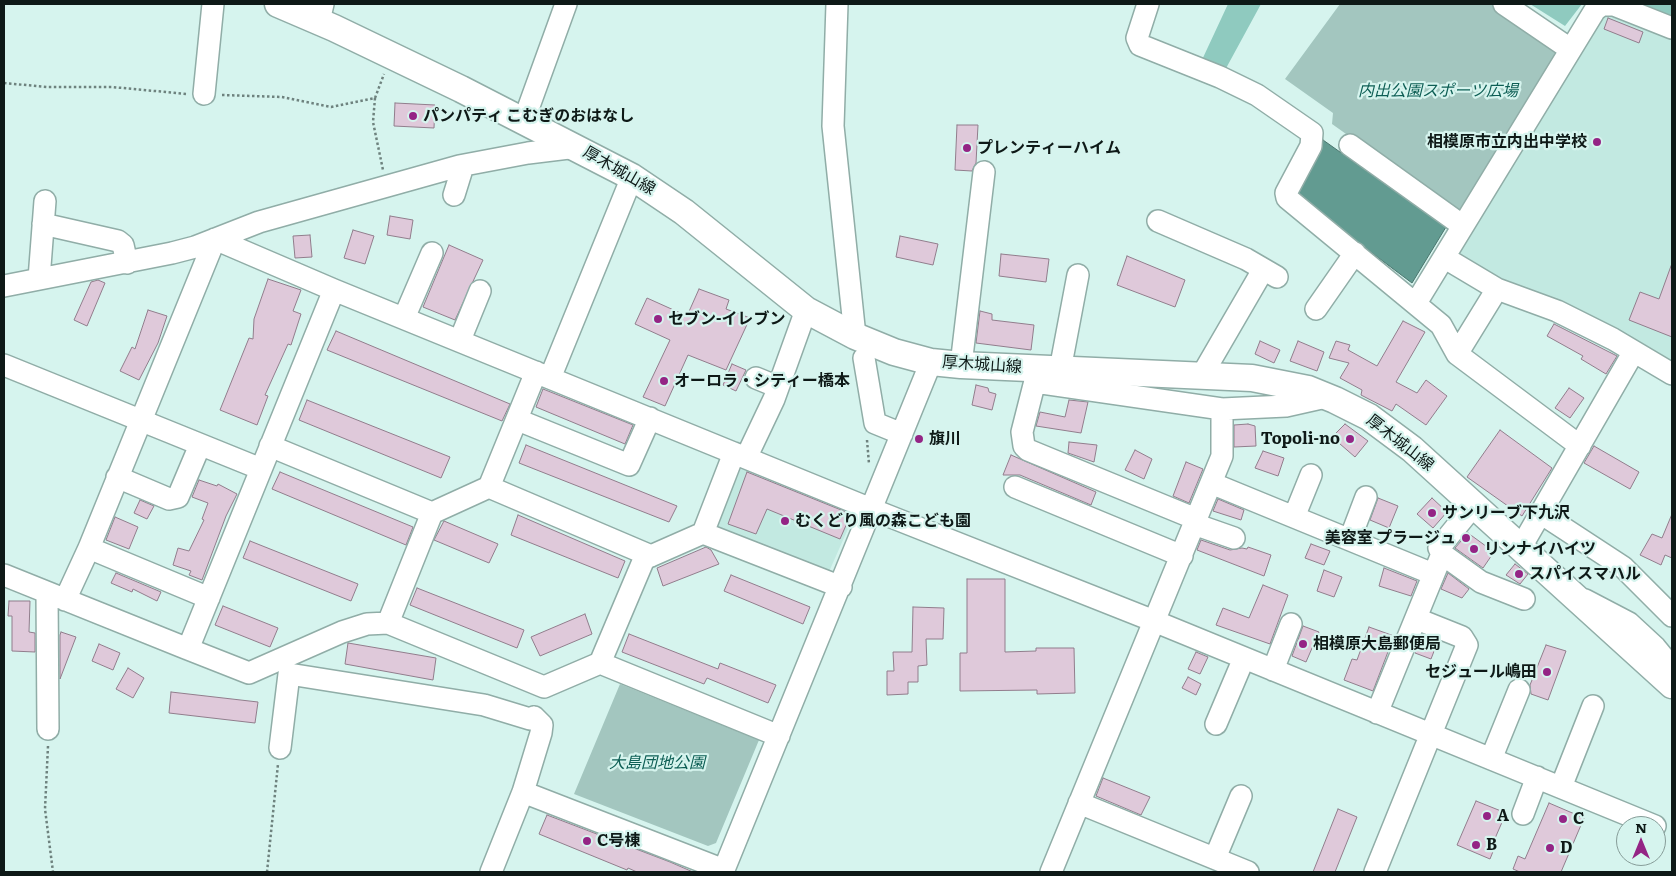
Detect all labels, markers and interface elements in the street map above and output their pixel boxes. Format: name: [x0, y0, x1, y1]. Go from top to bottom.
park label: 内出公園スポーツ広場: [1358, 81, 1518, 101]
place label: パンパティ こむぎのおはなし: [423, 106, 634, 126]
marker: パンパティ こむぎのおはなし: [407, 110, 419, 122]
place label: 相模原市立内出中学校: [1427, 132, 1587, 152]
marker: 相模原市立内出中学校: [1591, 136, 1603, 148]
place label: プレンティーハイム: [977, 138, 1121, 158]
marker: プレンティーハイム: [961, 142, 973, 154]
street label: 厚木城山線: [580, 143, 658, 199]
place label: セブン-イレブン: [668, 309, 785, 329]
marker: セブン-イレブン: [652, 313, 664, 325]
street label: 厚木城山線: [941, 353, 1023, 377]
place label: オーロラ・シティー橋本: [674, 371, 850, 391]
marker: オーロラ・シティー橋本: [658, 375, 670, 387]
street label: 厚木城山線: [1363, 411, 1437, 475]
place label: 旗川: [929, 429, 961, 449]
place label: Topoli-no: [1261, 429, 1340, 449]
marker: 旗川: [913, 433, 925, 445]
marker: Topoli-no: [1344, 433, 1356, 445]
place label: サンリーブ下九沢: [1442, 503, 1570, 523]
marker: サンリーブ下九沢: [1426, 507, 1438, 519]
place label: むくどり風の森こども園: [795, 511, 971, 531]
marker: むくどり風の森こども園: [779, 515, 791, 527]
place label: 美容室 プラージュ: [1325, 528, 1456, 548]
marker: 美容室 プラージュ: [1460, 532, 1472, 544]
place label: リンナイハイツ: [1484, 539, 1596, 559]
marker: リンナイハイツ: [1468, 543, 1480, 555]
place label: スパイスマハル: [1529, 564, 1641, 584]
marker: スパイスマハル: [1513, 568, 1525, 580]
place label: 相模原大島郵便局: [1313, 634, 1441, 654]
marker: 相模原大島郵便局: [1297, 638, 1309, 650]
place label: セジュール嶋田: [1425, 662, 1537, 682]
marker: セジュール嶋田: [1541, 666, 1553, 678]
park label: 大島団地公園: [609, 753, 705, 773]
place label: A: [1497, 806, 1509, 826]
place label: C: [1573, 809, 1584, 829]
marker: A: [1481, 810, 1493, 822]
marker: C: [1557, 813, 1569, 825]
north arrow: [1616, 816, 1666, 866]
text: N: [1635, 817, 1647, 837]
place label: C号棟: [597, 831, 640, 851]
marker: C号棟: [581, 835, 593, 847]
place label: B: [1486, 835, 1497, 855]
place label: D: [1560, 838, 1572, 858]
marker: B: [1470, 839, 1482, 851]
marker: D: [1544, 842, 1556, 854]

